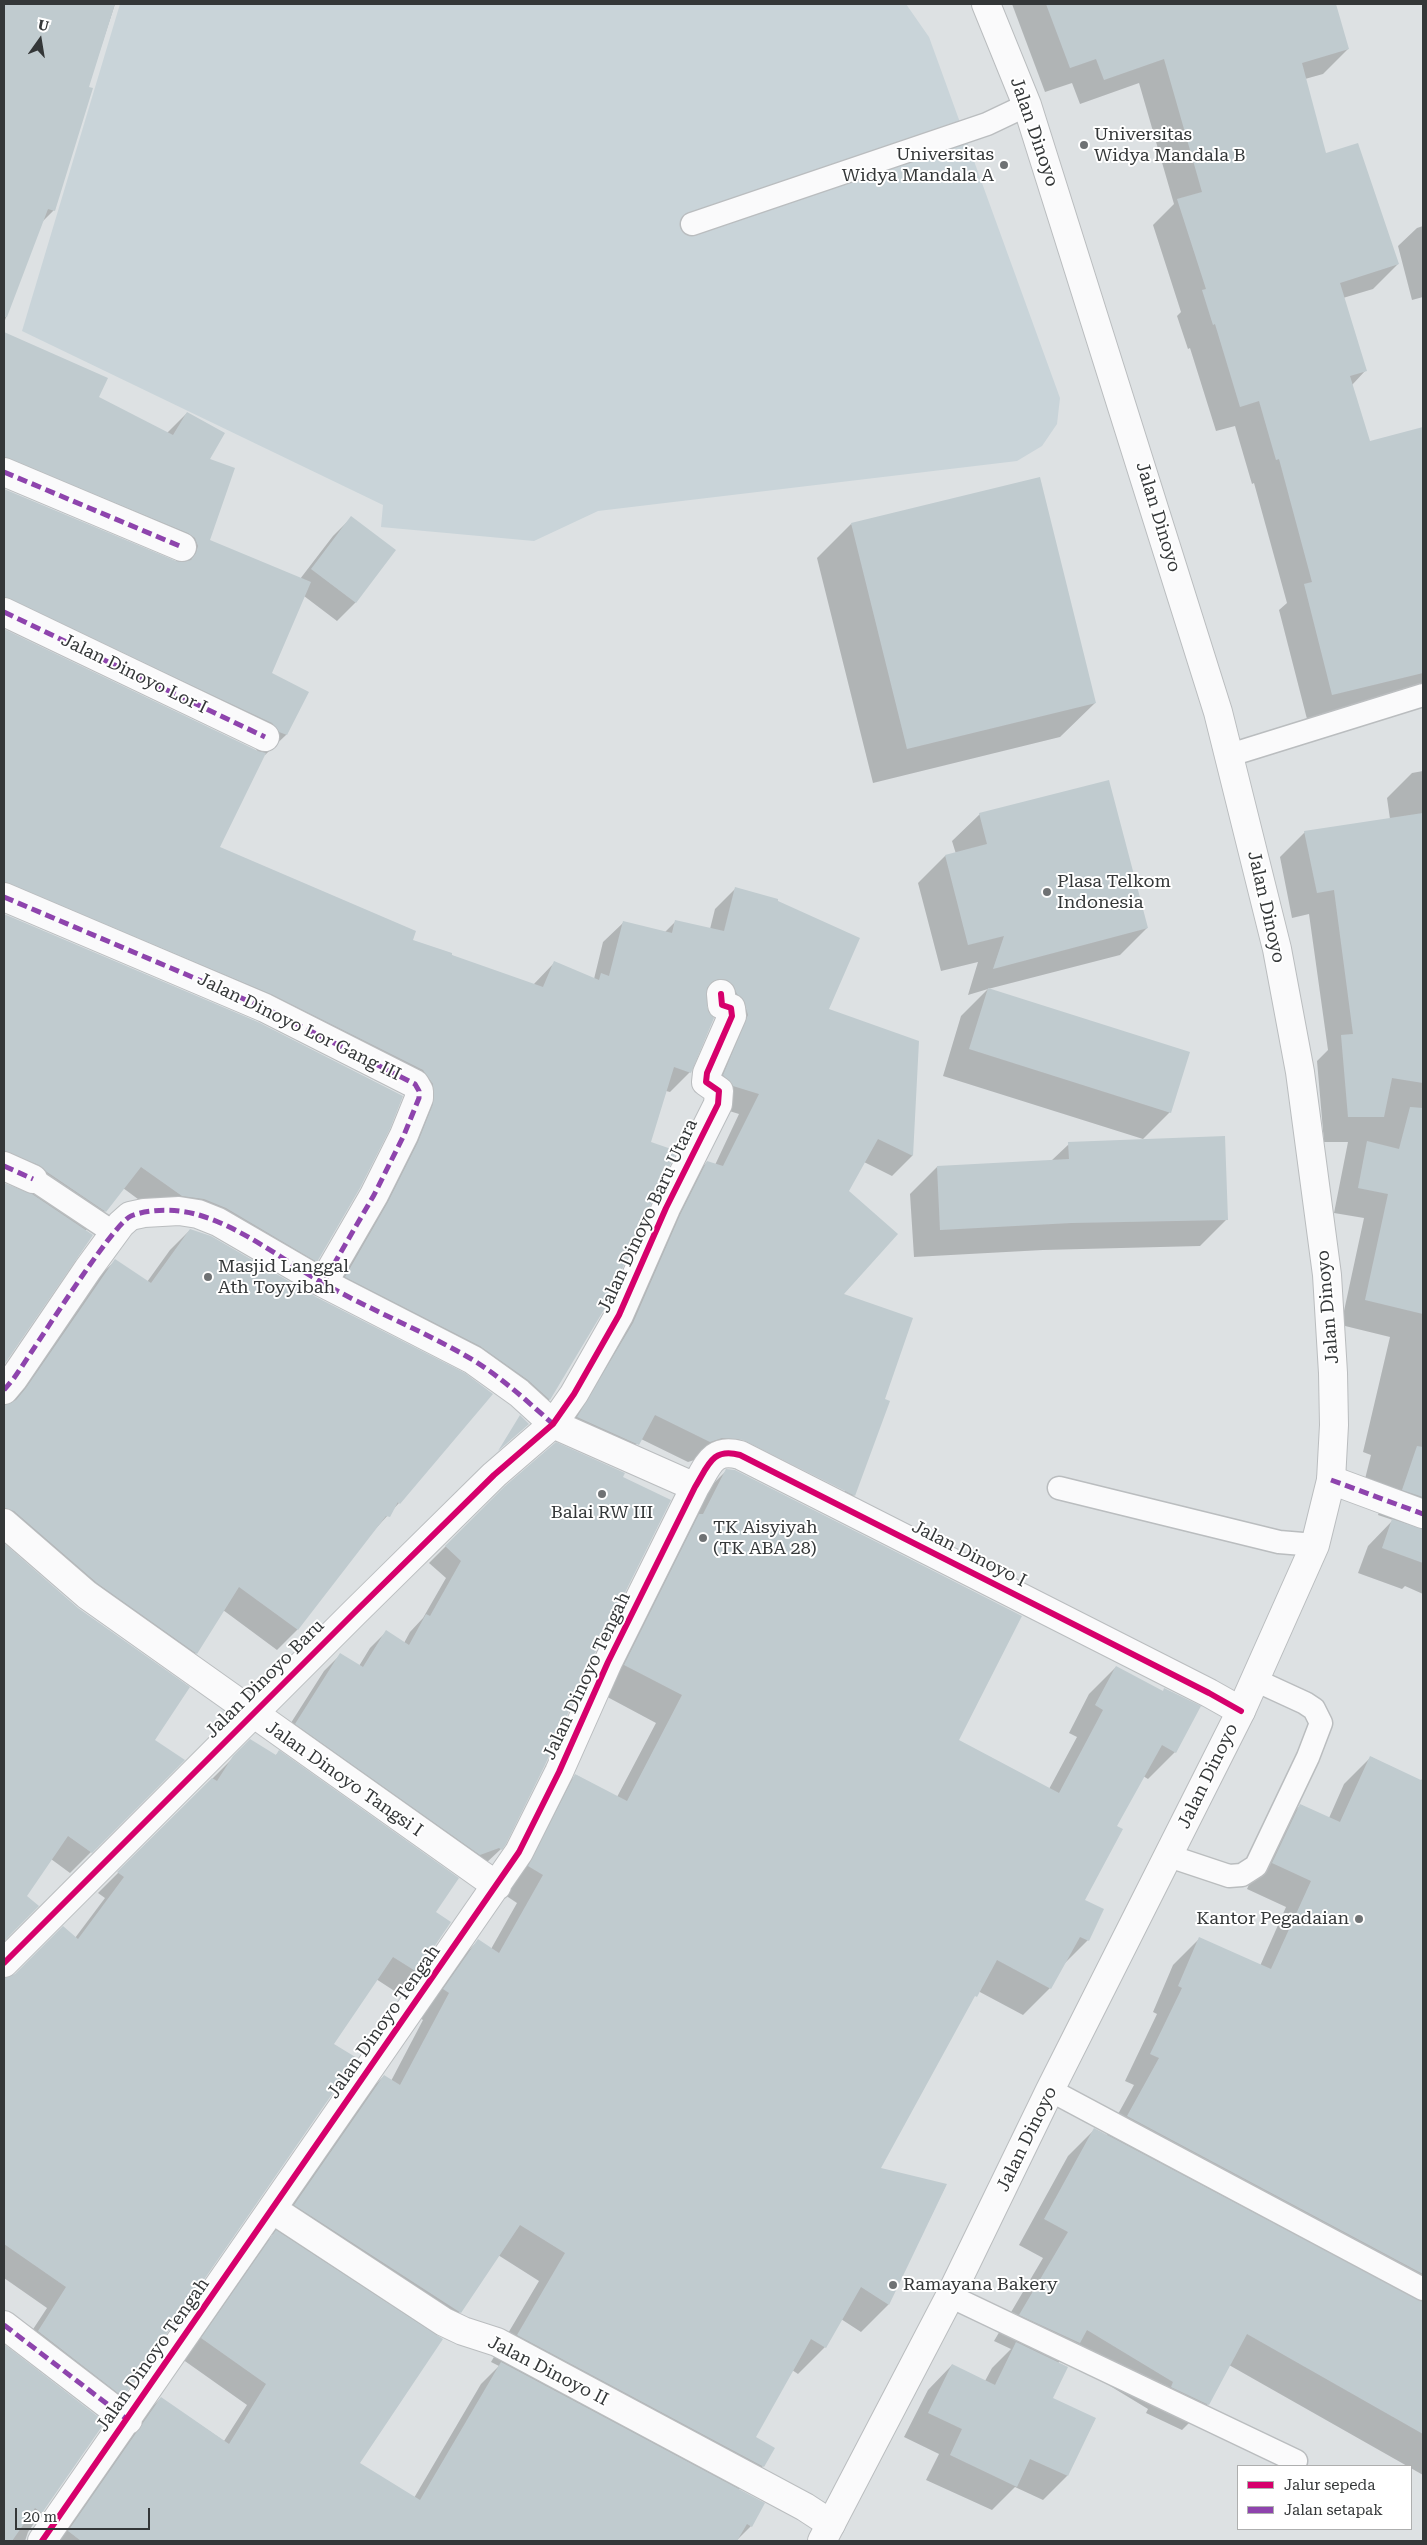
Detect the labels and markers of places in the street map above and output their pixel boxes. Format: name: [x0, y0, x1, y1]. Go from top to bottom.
place label: Universitas Widya Mandala B: [1094, 124, 1246, 166]
marker: Universitas Widya Mandala B: [1078, 139, 1090, 151]
place label: Universitas Widya Mandala A: [842, 144, 994, 186]
marker: Universitas Widya Mandala A: [998, 159, 1010, 171]
place label: Plasa Telkom Indonesia: [1057, 871, 1171, 914]
marker: Plasa Telkom Indonesia: [1041, 886, 1053, 898]
place label: Masjid Langgal Ath Toyyibah: [218, 1256, 349, 1298]
marker: Masjid Langgal Ath Toyyibah: [202, 1271, 214, 1283]
marker: Balai RW III: [596, 1488, 608, 1500]
place label: Balai RW III: [551, 1502, 653, 1524]
place label: TK Aisyiyah (TK ABA 28): [713, 1517, 818, 1560]
marker: TK Aisyiyah (TK ABA 28): [697, 1532, 709, 1544]
place label: Kantor Pegadaian: [1196, 1908, 1349, 1930]
marker: Kantor Pegadaian: [1353, 1913, 1365, 1925]
place label: Ramayana Bakery: [903, 2274, 1058, 2296]
marker: Ramayana Bakery: [887, 2279, 899, 2291]

